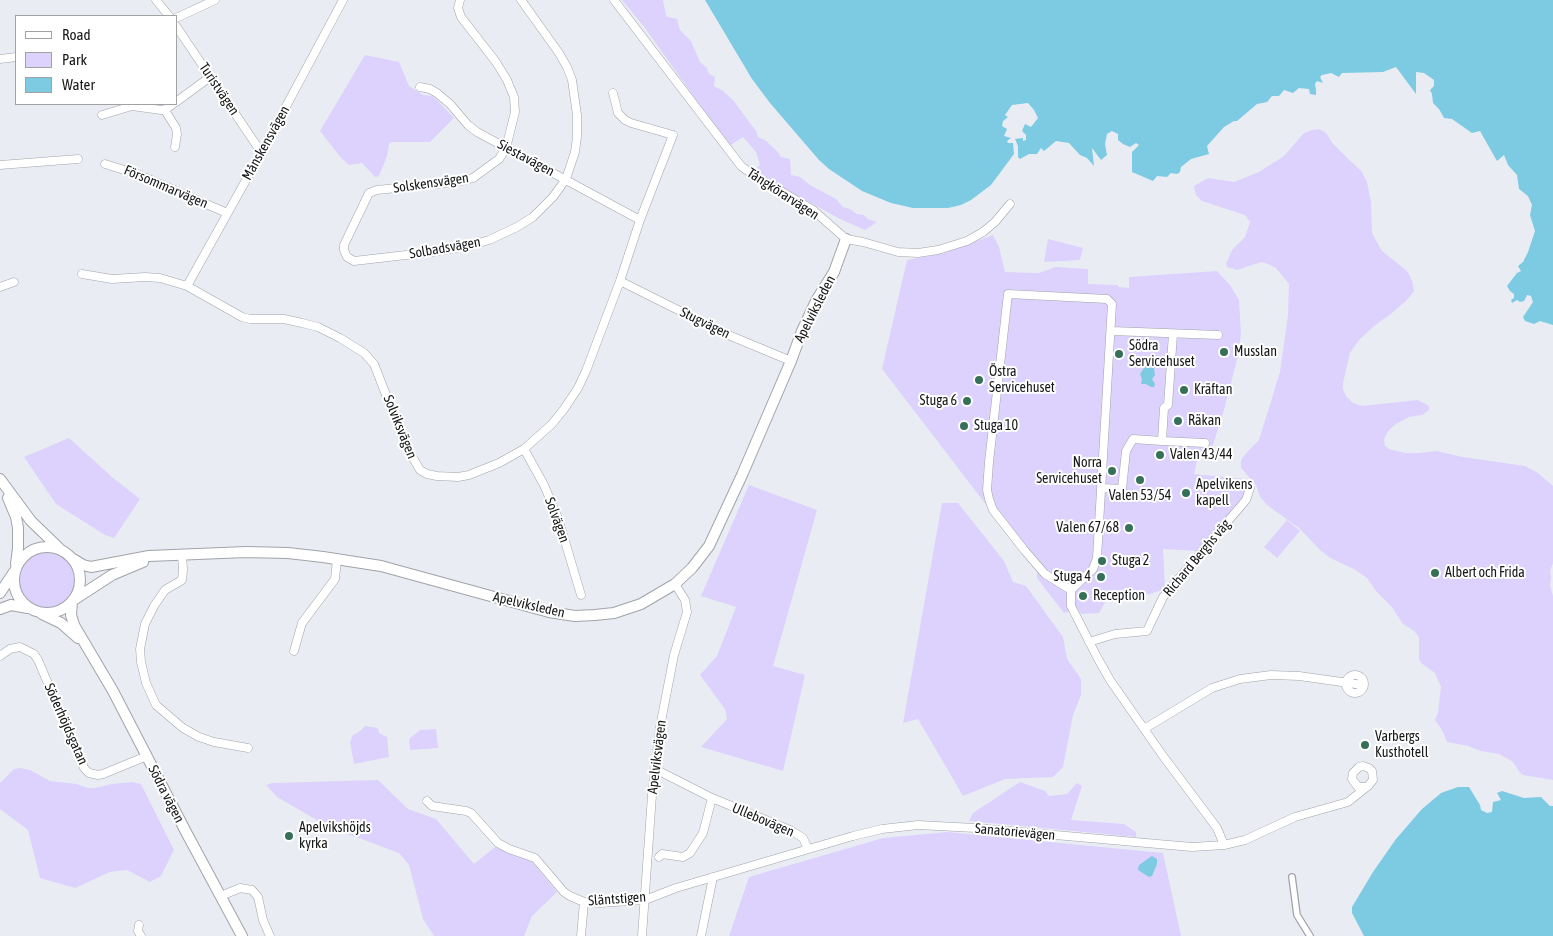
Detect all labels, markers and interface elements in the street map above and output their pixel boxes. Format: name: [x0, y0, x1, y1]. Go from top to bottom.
legend: [15, 15, 178, 105]
text: Road: [62, 26, 91, 43]
text: Park: [62, 51, 87, 68]
street label: Turistvägen: [195, 60, 243, 118]
text: Water: [62, 76, 95, 93]
street label: Månskensvägen: [239, 103, 293, 183]
street label: Siestavägen: [495, 136, 557, 180]
street label: Försommarvägen: [122, 162, 210, 212]
street label: Tångkörarvägen: [744, 164, 822, 224]
street label: Solskensvägen: [392, 169, 470, 197]
street label: Solbadsvägen: [408, 233, 482, 263]
street label: Apelviksleden: [791, 273, 839, 345]
street label: Stugvägen: [677, 304, 733, 342]
place label: Södra Servicehuset: [1129, 338, 1195, 371]
place label: Musslan: [1234, 344, 1277, 360]
marker: Musslan: [1218, 346, 1230, 358]
marker: Södra Servicehuset: [1113, 348, 1125, 360]
place label: Östra Servicehuset: [989, 364, 1055, 397]
marker: Östra Servicehuset: [973, 374, 985, 386]
place label: Kräftan: [1194, 382, 1232, 398]
marker: Kräftan: [1178, 384, 1190, 396]
street label: Solviksvägen: [380, 393, 420, 461]
place label: Stuga 6: [920, 393, 957, 409]
marker: Stuga 6: [961, 395, 973, 407]
place label: Räkan: [1188, 413, 1221, 429]
marker: Räkan: [1172, 415, 1184, 427]
place label: Stuga 10: [974, 418, 1018, 434]
marker: Stuga 10: [958, 420, 970, 432]
place label: Valen 43/44: [1170, 447, 1233, 463]
marker: Valen 43/44: [1154, 449, 1166, 461]
place label: Norra Servicehuset: [1036, 455, 1102, 488]
marker: Norra Servicehuset: [1106, 465, 1118, 477]
marker: Valen 53/54: [1134, 474, 1146, 486]
place label: Apelvikens kapell: [1196, 477, 1252, 510]
marker: Apelvikens kapell: [1180, 487, 1192, 499]
place label: Valen 53/54: [1109, 488, 1171, 504]
street label: Solvägen: [541, 495, 573, 545]
street label: Richard Berghs väg: [1160, 516, 1234, 600]
place label: Valen 67/68: [1056, 520, 1119, 536]
marker: Valen 67/68: [1123, 522, 1135, 534]
place label: Stuga 2: [1112, 553, 1149, 569]
marker: Stuga 2: [1096, 555, 1108, 567]
place label: Albert och Frida: [1445, 565, 1525, 581]
marker: Albert och Frida: [1429, 567, 1441, 579]
place label: Stuga 4: [1054, 569, 1091, 585]
marker: Stuga 4: [1095, 571, 1107, 583]
place label: Reception: [1093, 588, 1145, 604]
street label: Apelviksleden: [491, 589, 567, 621]
marker: Reception: [1077, 590, 1089, 602]
street label: Söderhöjdsgatan: [41, 681, 91, 767]
street label: Apelviksvägen: [644, 719, 670, 795]
place label: Varbergs Kusthotell: [1375, 729, 1428, 762]
marker: Varbergs Kusthotell: [1359, 739, 1371, 751]
street label: Södra vägen: [144, 762, 188, 826]
street label: Ullebovägen: [729, 799, 797, 841]
place label: Apelvikshöjds kyrka: [299, 820, 371, 852]
street label: Sanatorievägen: [974, 820, 1056, 844]
marker: Apelvikshöjds kyrka: [283, 830, 295, 842]
street label: Släntstigen: [587, 889, 647, 909]

